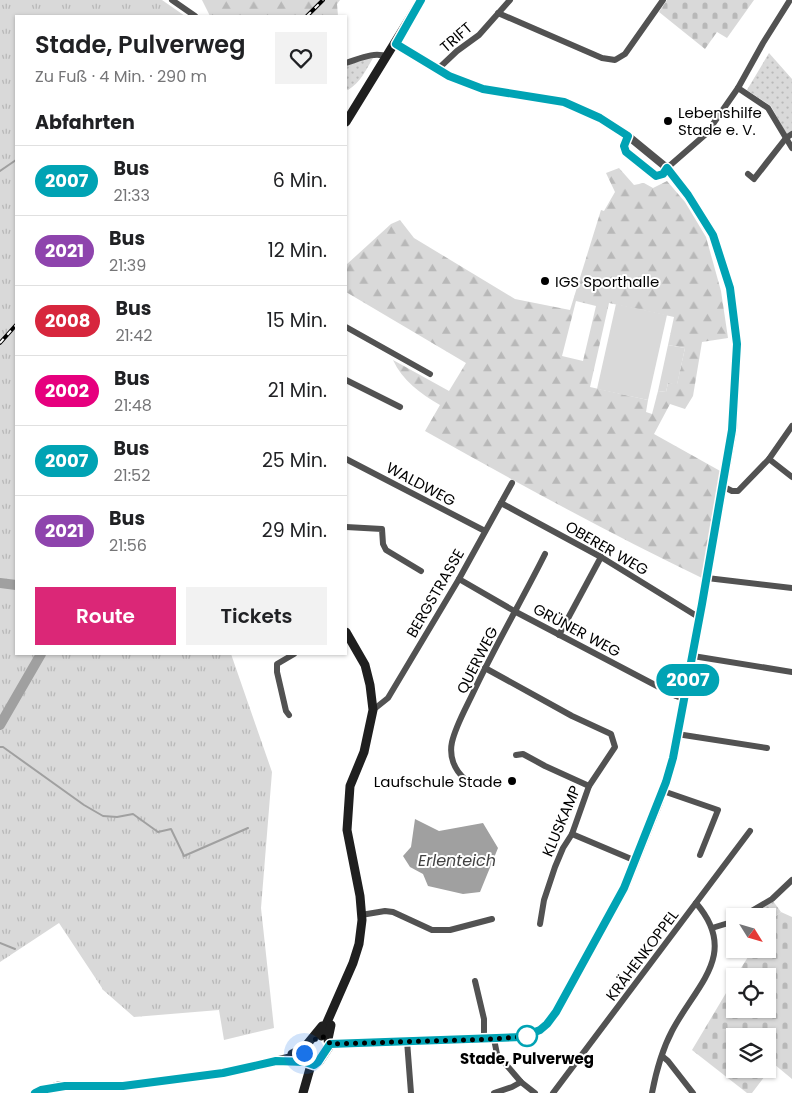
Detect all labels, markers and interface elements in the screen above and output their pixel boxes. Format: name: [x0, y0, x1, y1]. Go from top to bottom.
street label: TRIFT: [435, 17, 477, 57]
text: Stade, Pulverweg: [35, 28, 245, 61]
button: heart: [275, 32, 327, 84]
text: Zu Fuß · 4 Min. · 290 m: [35, 65, 207, 88]
place label: Lebenshilfe Stade e. V.: [678, 102, 762, 140]
text: Abfahrten: [35, 109, 135, 136]
marker: Lebenshilfe Stade e. V.: [662, 115, 674, 127]
text: Bus: [113, 155, 149, 182]
text: 6 Min.: [273, 167, 327, 194]
text: 2007: [45, 168, 88, 193]
text: 21:33: [113, 184, 150, 207]
text: Bus: [109, 225, 145, 252]
text: 12 Min.: [268, 237, 327, 264]
text: 2021: [45, 238, 84, 263]
text: 21:39: [109, 254, 146, 277]
place label: IGS Sporthalle: [555, 271, 659, 292]
marker: IGS Sporthalle: [539, 275, 551, 287]
text: Bus: [115, 295, 151, 322]
text: 15 Min.: [267, 307, 327, 334]
text: 2008: [45, 308, 90, 333]
text: 21:42: [115, 324, 152, 347]
text: Bus: [114, 365, 150, 392]
text: 21 Min.: [268, 377, 327, 404]
text: 2002: [45, 378, 89, 403]
text: 21:48: [114, 394, 152, 417]
text: Bus: [113, 435, 149, 462]
text: 25 Min.: [262, 447, 327, 474]
text: 2007: [45, 448, 88, 473]
street label: WALDWEG: [383, 457, 460, 511]
text: 21:52: [113, 464, 150, 487]
text: Bus: [109, 505, 145, 532]
street label: OBERER WEG: [562, 516, 653, 580]
text: 29 Min.: [262, 517, 327, 544]
text: 2021: [45, 518, 84, 543]
text: 21:56: [109, 534, 147, 557]
street label: BERGSTRASSE: [401, 545, 469, 641]
button: Route: [35, 587, 176, 645]
button: Tickets: [186, 587, 327, 645]
street label: GRÜNER WEG: [530, 598, 625, 662]
street label: QUERWEG: [451, 623, 503, 697]
line badge: 2007: [653, 664, 723, 696]
text: 2007: [666, 667, 710, 692]
place label: Laufschule Stade: [374, 771, 502, 792]
marker: Laufschule Stade: [506, 775, 518, 787]
street label: KLUSKAMP: [537, 782, 585, 860]
water label: Erlenteich: [418, 849, 496, 872]
street label: KRÄHENKOPPEL: [601, 905, 684, 1005]
north arrow: [726, 908, 776, 958]
map controls: [726, 908, 776, 1078]
button: locate: [726, 968, 776, 1018]
marker: Stade, Pulverweg: [516, 1025, 538, 1047]
button: layers: [726, 1028, 776, 1078]
your location: [292, 1041, 317, 1066]
place label: Stade, Pulverweg: [460, 1048, 594, 1069]

